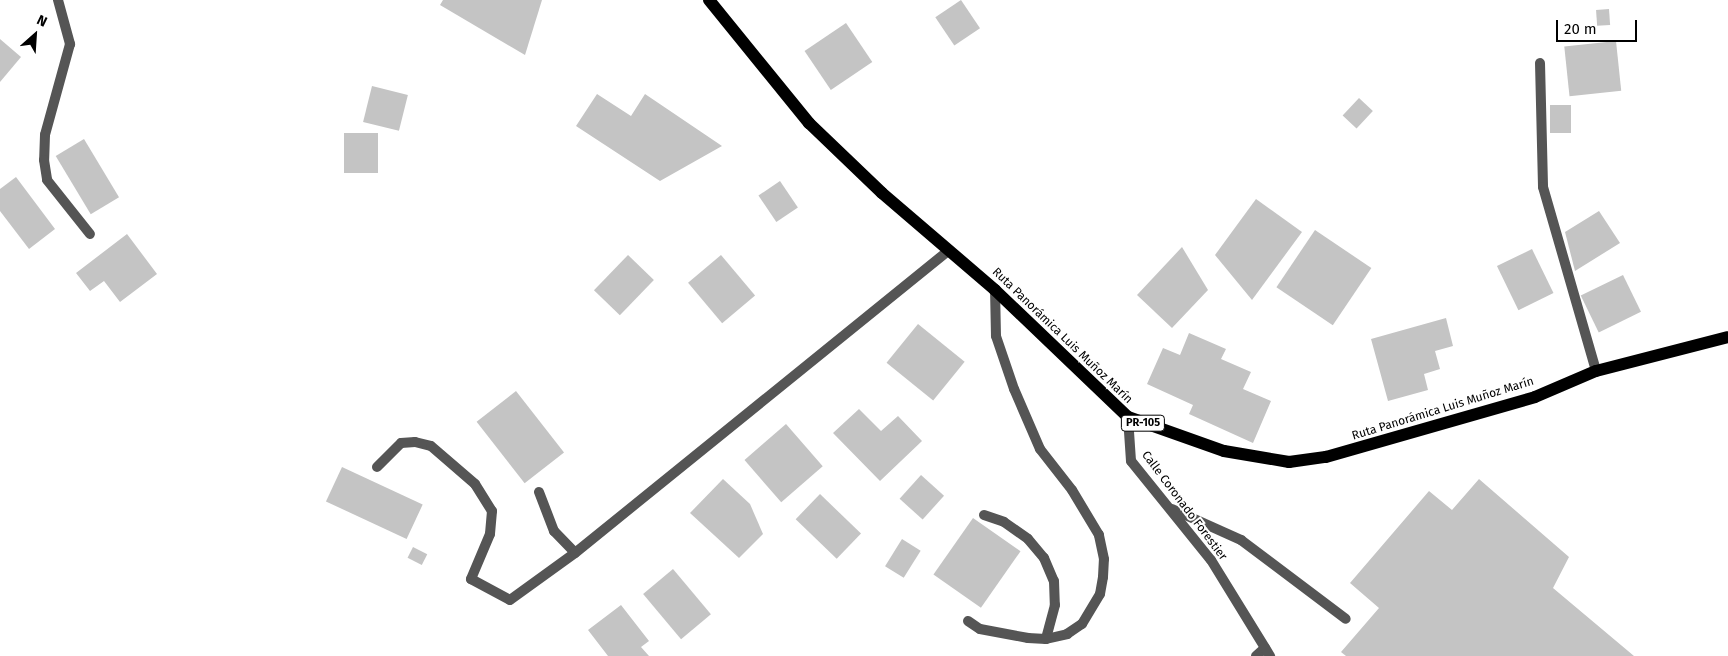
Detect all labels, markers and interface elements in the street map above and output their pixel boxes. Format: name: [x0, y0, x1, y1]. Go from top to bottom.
north arrow: [10, 10, 60, 60]
scale bar: [1558, 10, 1639, 42]
text: N: [34, 11, 50, 31]
text: 20 m: [1564, 20, 1597, 38]
street label: Ruta Panorámica Luis Muñoz Marín: [989, 265, 1135, 407]
street label: Ruta Panorámica Luis Muñoz Marín: [1350, 374, 1536, 444]
road number: PR-105: [1120, 414, 1166, 432]
street label: Calle Coronado Forestier: [1138, 448, 1230, 564]

